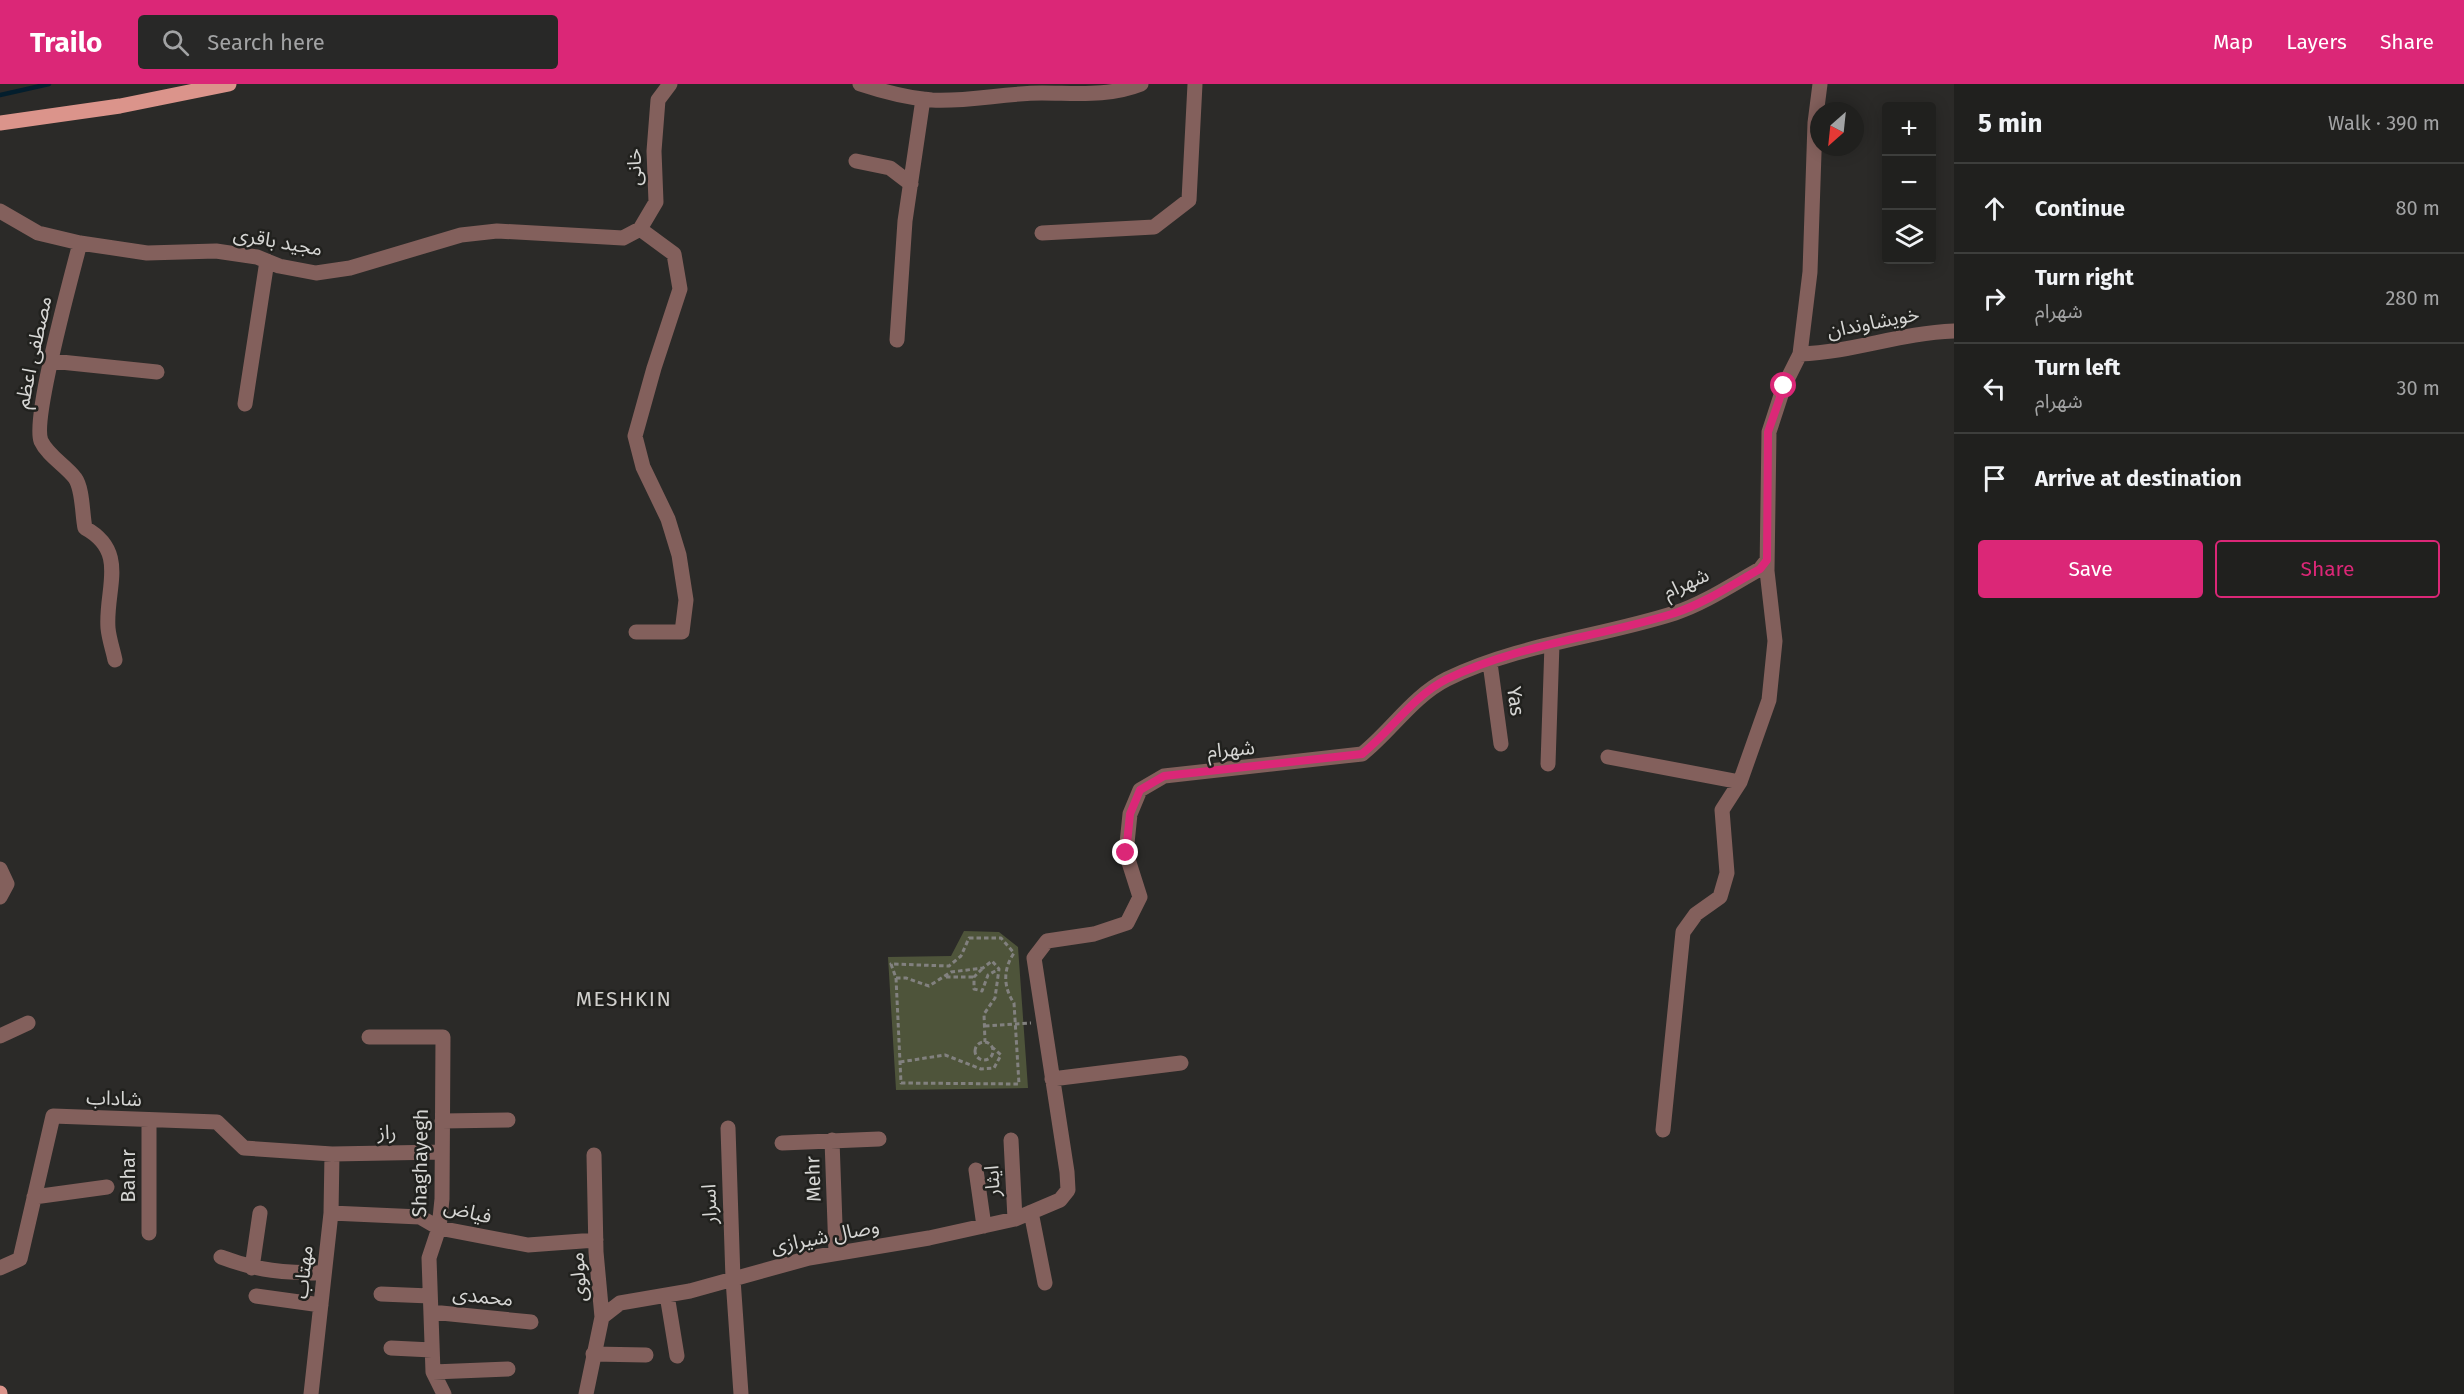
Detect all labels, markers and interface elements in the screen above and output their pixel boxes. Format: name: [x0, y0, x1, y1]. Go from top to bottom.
search box: [138, 15, 558, 69]
text: Trailo: [30, 26, 102, 59]
icon: search: [159, 26, 192, 59]
text: Search here: [207, 29, 325, 56]
text: Map: [2213, 29, 2253, 55]
text: Layers: [2286, 29, 2347, 55]
text: Share: [2380, 29, 2434, 55]
north arrow: [1810, 102, 1864, 156]
map controls: [1882, 102, 1936, 264]
button: +: [1882, 102, 1936, 156]
text: 5 min: [1978, 108, 2042, 139]
text: Walk · 390 m: [2328, 111, 2440, 135]
street label: خانی: [622, 148, 646, 186]
button: −: [1882, 156, 1936, 210]
icon: ahead: [1978, 192, 2011, 225]
text: Continue: [2035, 195, 2125, 222]
text: 80 m: [2395, 196, 2440, 220]
button: layers: [1882, 210, 1936, 264]
street label: مجید باقری: [232, 221, 324, 261]
text: Turn right: [2035, 264, 2134, 291]
icon: right: [1978, 282, 2011, 315]
text: 280 m: [2385, 286, 2440, 310]
street label: مصطفی اعظم: [9, 294, 60, 411]
text: شهرام: [2035, 299, 2083, 323]
street label: خویشاوندان: [1825, 301, 1921, 343]
text: Turn left: [2035, 354, 2120, 381]
route start: [1770, 372, 1796, 398]
icon: left: [1978, 372, 2011, 405]
text: 30 m: [2396, 376, 2440, 400]
text: شهرام: [2035, 389, 2083, 413]
icon: arrive: [1978, 462, 2011, 495]
text: Arrive at destination: [2035, 465, 2242, 492]
button: Save: [1978, 540, 2203, 598]
button: Share: [2215, 540, 2440, 598]
street label: شهرام: [1659, 562, 1714, 606]
street label: Yas: [1502, 685, 1530, 717]
street label: شهرام: [1206, 735, 1256, 766]
route end: [1112, 839, 1138, 865]
district label: MESHKIN: [576, 986, 672, 1012]
street label: شاداب: [86, 1085, 142, 1111]
street label: Shaghayegh: [407, 1108, 433, 1218]
street label: راز: [376, 1120, 397, 1144]
street label: Bahar: [116, 1149, 140, 1203]
street label: Mehr: [800, 1155, 826, 1202]
street label: ایثار: [979, 1165, 1005, 1198]
street label: اسرار: [696, 1184, 722, 1225]
street label: فیاض: [442, 1194, 494, 1229]
street label: وصال شیرازی: [769, 1214, 881, 1258]
street label: مهتاب: [288, 1244, 318, 1300]
street label: مولوی: [564, 1251, 592, 1303]
street label: محمدی: [452, 1281, 514, 1311]

